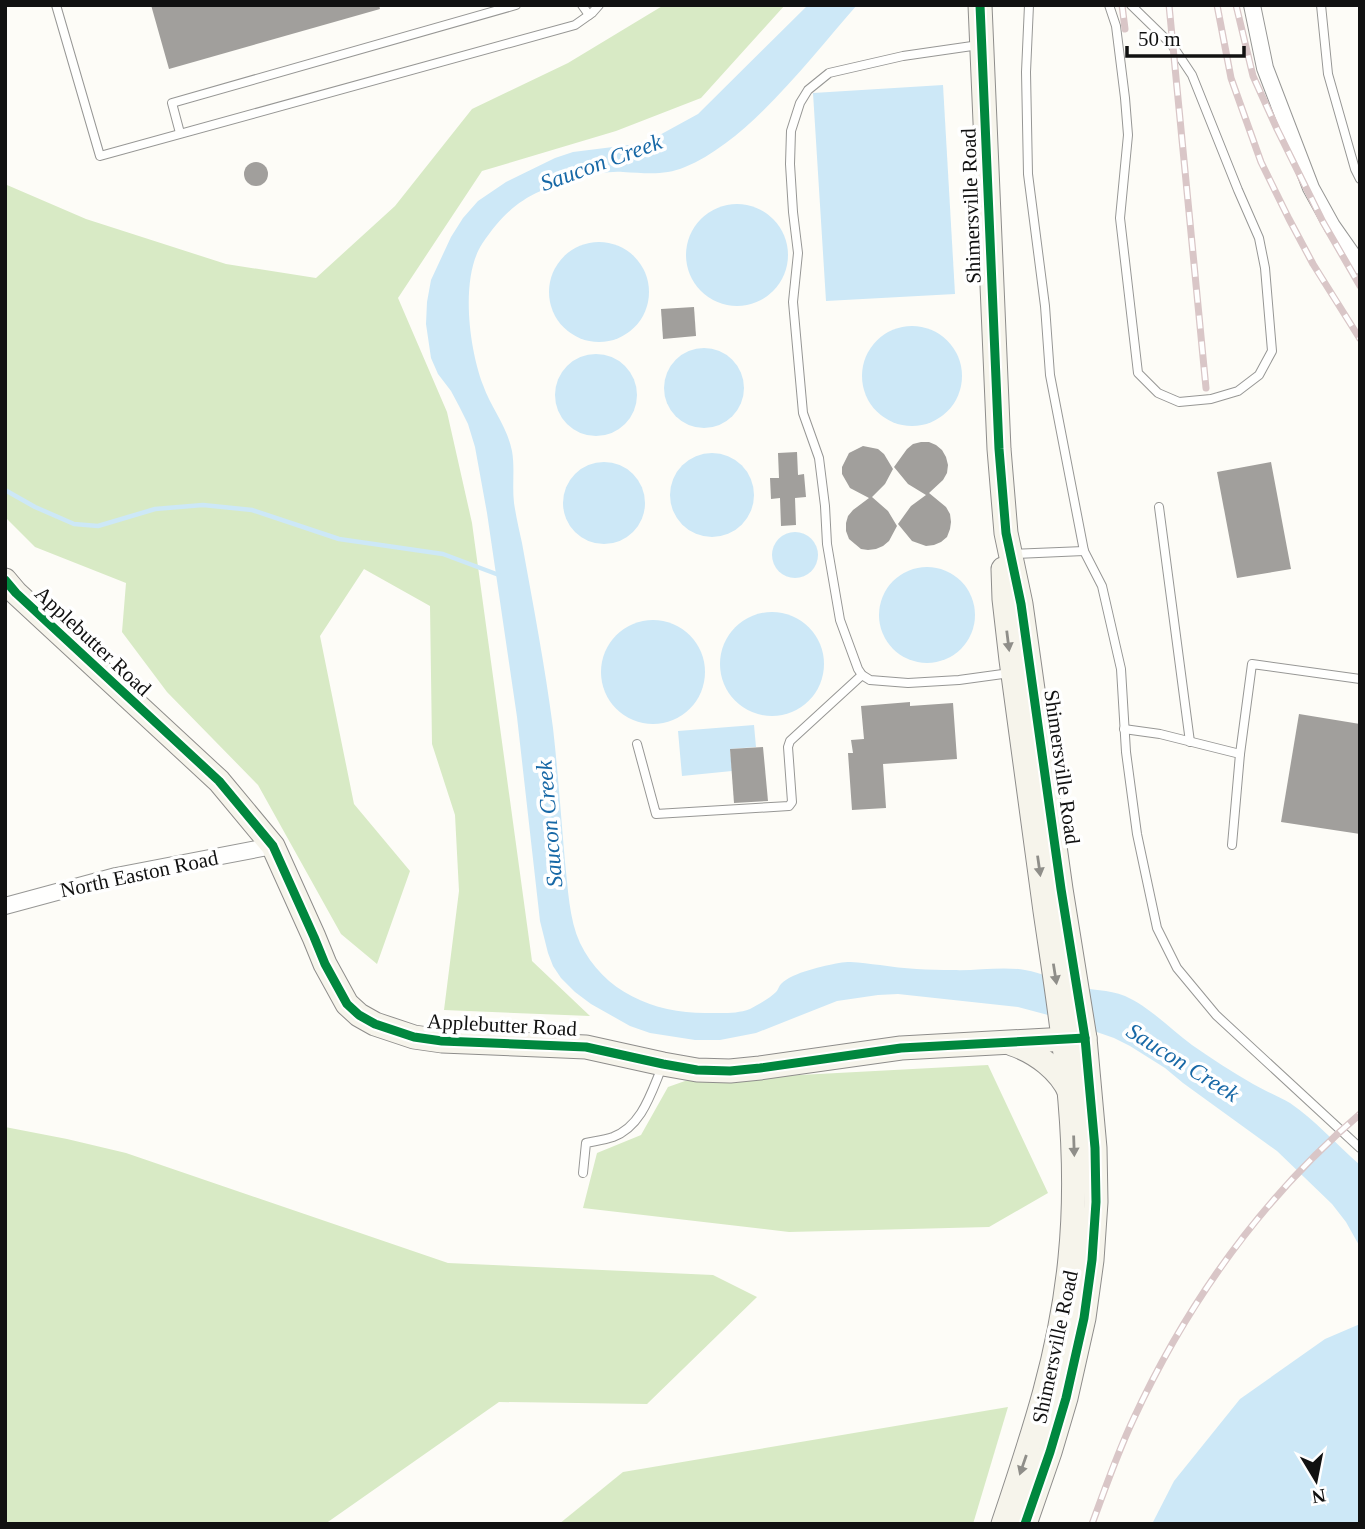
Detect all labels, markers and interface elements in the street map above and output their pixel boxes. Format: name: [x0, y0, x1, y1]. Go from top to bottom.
scale bar: [1127, 14, 1244, 58]
text: 50 m: [1138, 27, 1181, 51]
street label: Shimersville Road: [956, 127, 986, 284]
water label: Saucon Creek: [537, 129, 666, 196]
street label: Applebutter Road: [30, 581, 156, 701]
one-way arrow: [1003, 630, 1014, 652]
street label: Shimersville Road: [1039, 688, 1085, 846]
water label: Saucon Creek: [531, 759, 568, 889]
street label: North Easton Road: [58, 845, 221, 902]
one-way arrow: [1034, 855, 1045, 877]
one-way arrow: [1050, 963, 1061, 985]
street label: Applebutter Road: [427, 1009, 578, 1041]
water label: Saucon Creek: [1122, 1018, 1244, 1107]
one-way arrow: [1069, 1135, 1080, 1157]
street label: Shimersville Road: [1027, 1268, 1083, 1426]
north arrow: [1281, 1445, 1351, 1515]
one-way arrow: [1017, 1455, 1027, 1476]
text: N: [1310, 1485, 1327, 1508]

